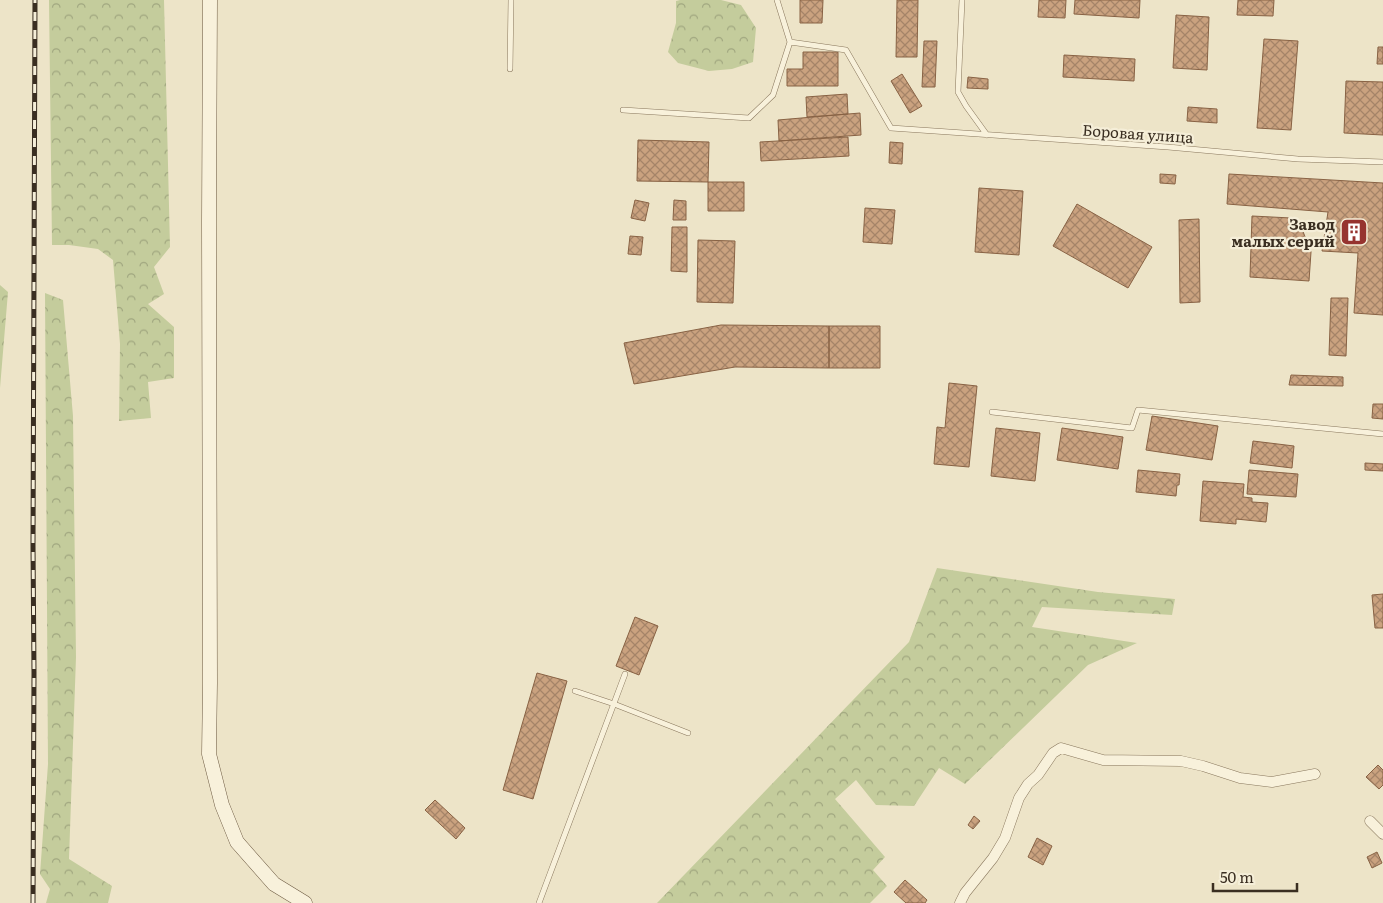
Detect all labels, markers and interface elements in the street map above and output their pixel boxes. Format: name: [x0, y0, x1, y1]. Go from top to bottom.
street label: Боровая улица: [1082, 118, 1195, 148]
place label: Завод малых серий: [1232, 212, 1335, 252]
building icon: Завод малых серий: [1339, 217, 1369, 247]
scale bar: [1213, 860, 1297, 892]
text: 50 m: [1220, 865, 1254, 888]

